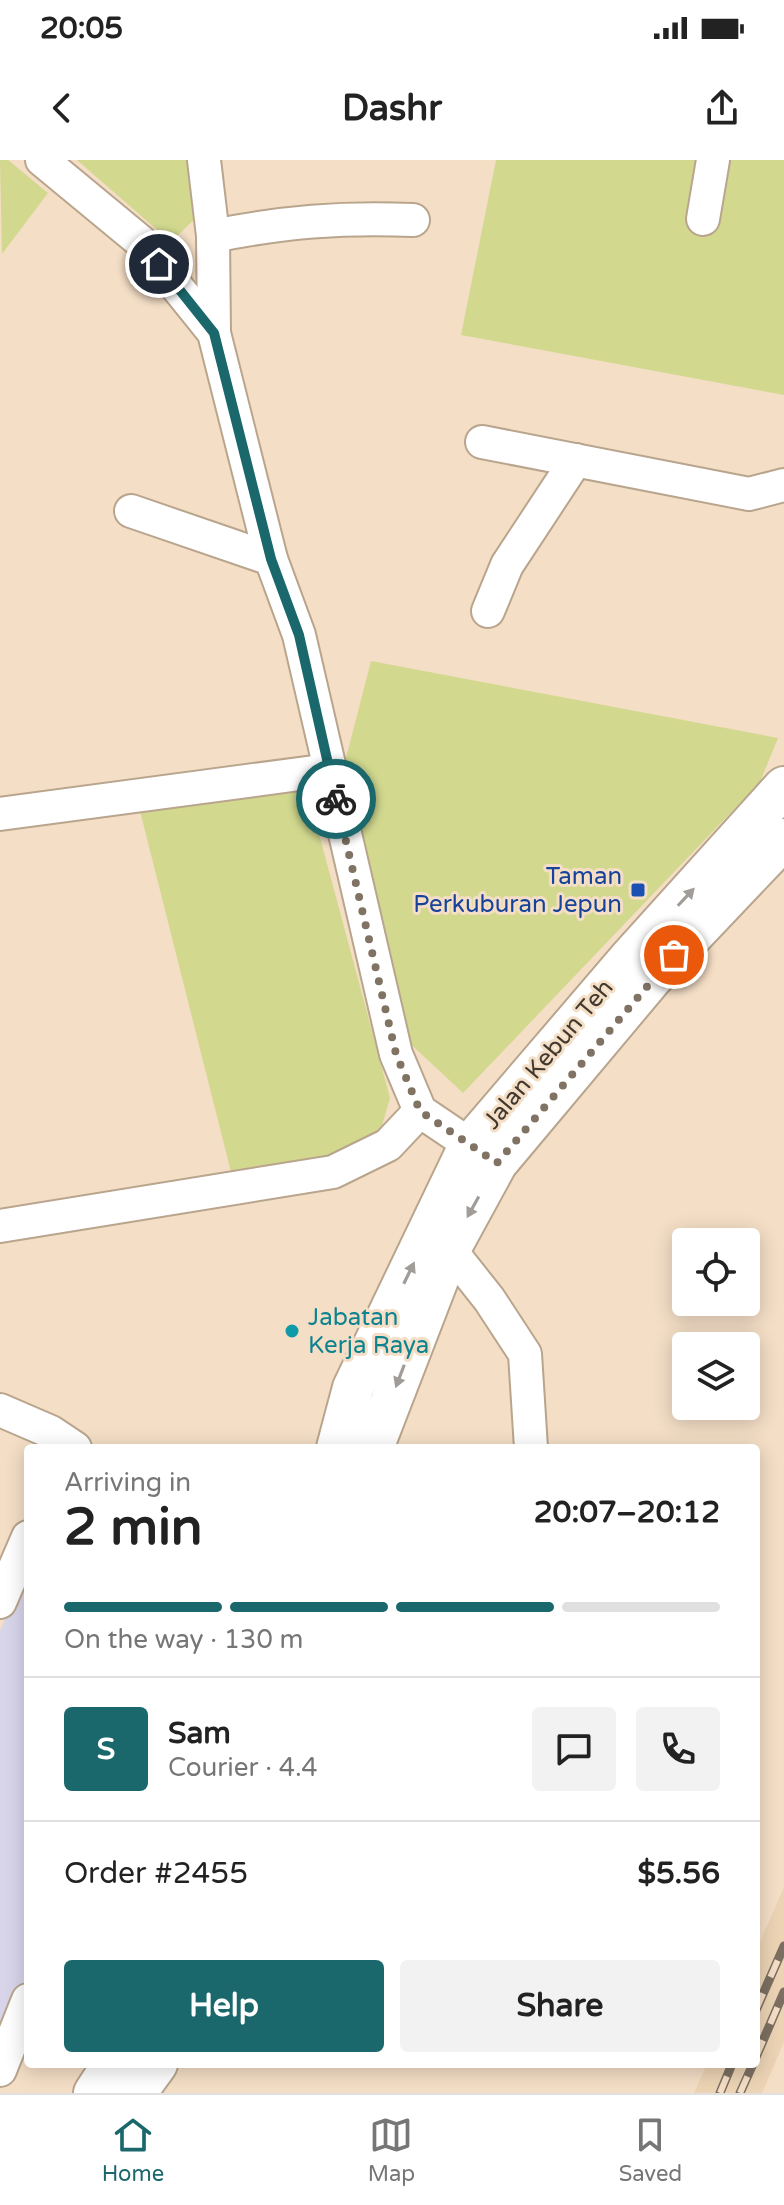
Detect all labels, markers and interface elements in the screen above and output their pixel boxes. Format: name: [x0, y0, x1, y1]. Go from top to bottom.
text: 20:05: [40, 10, 123, 47]
icon: back: [40, 86, 84, 130]
icon: share: [700, 86, 744, 130]
text: Dashr: [342, 87, 442, 130]
pin: [125, 230, 193, 298]
icon: home: [137, 242, 181, 286]
courier: [296, 759, 376, 839]
icon: bike: [314, 777, 358, 821]
place label: Taman Perkuburan Jepun: [413, 862, 622, 919]
marker: Taman Perkuburan Jepun: [629, 881, 647, 899]
one-way arrow: [676, 888, 694, 907]
pin: [640, 921, 708, 989]
icon: bag: [652, 933, 696, 977]
street label: Jalan Kebun Teh: [477, 974, 619, 1135]
one-way arrow: [466, 1196, 480, 1219]
map controls: [672, 1228, 760, 1420]
button: locate: [672, 1228, 760, 1316]
one-way arrow: [402, 1261, 415, 1284]
place label: Jabatan Kerja Raya: [308, 1303, 429, 1360]
marker: Jabatan Kerja Raya: [283, 1322, 301, 1340]
button: layers: [672, 1332, 760, 1420]
one-way arrow: [393, 1364, 406, 1388]
text: Arriving in: [64, 1467, 191, 1498]
text: 20:07–20:12: [534, 1494, 720, 1531]
text: 2 min: [64, 1496, 203, 1559]
text: On the way · 130 m: [64, 1624, 303, 1655]
button: chat: [532, 1707, 616, 1791]
button: phone: [636, 1707, 720, 1791]
text: Sam: [168, 1715, 231, 1752]
text: S: [97, 1731, 115, 1768]
text: Courier · 4.4: [168, 1752, 318, 1783]
text: Order #2455: [64, 1855, 248, 1892]
text: $5.56: [638, 1855, 720, 1892]
button: Help: [64, 1960, 384, 2052]
button: Share: [400, 1960, 720, 2052]
tab: Home: [102, 2113, 164, 2187]
tab: Map: [368, 2113, 415, 2187]
tab: Saved: [619, 2113, 682, 2187]

